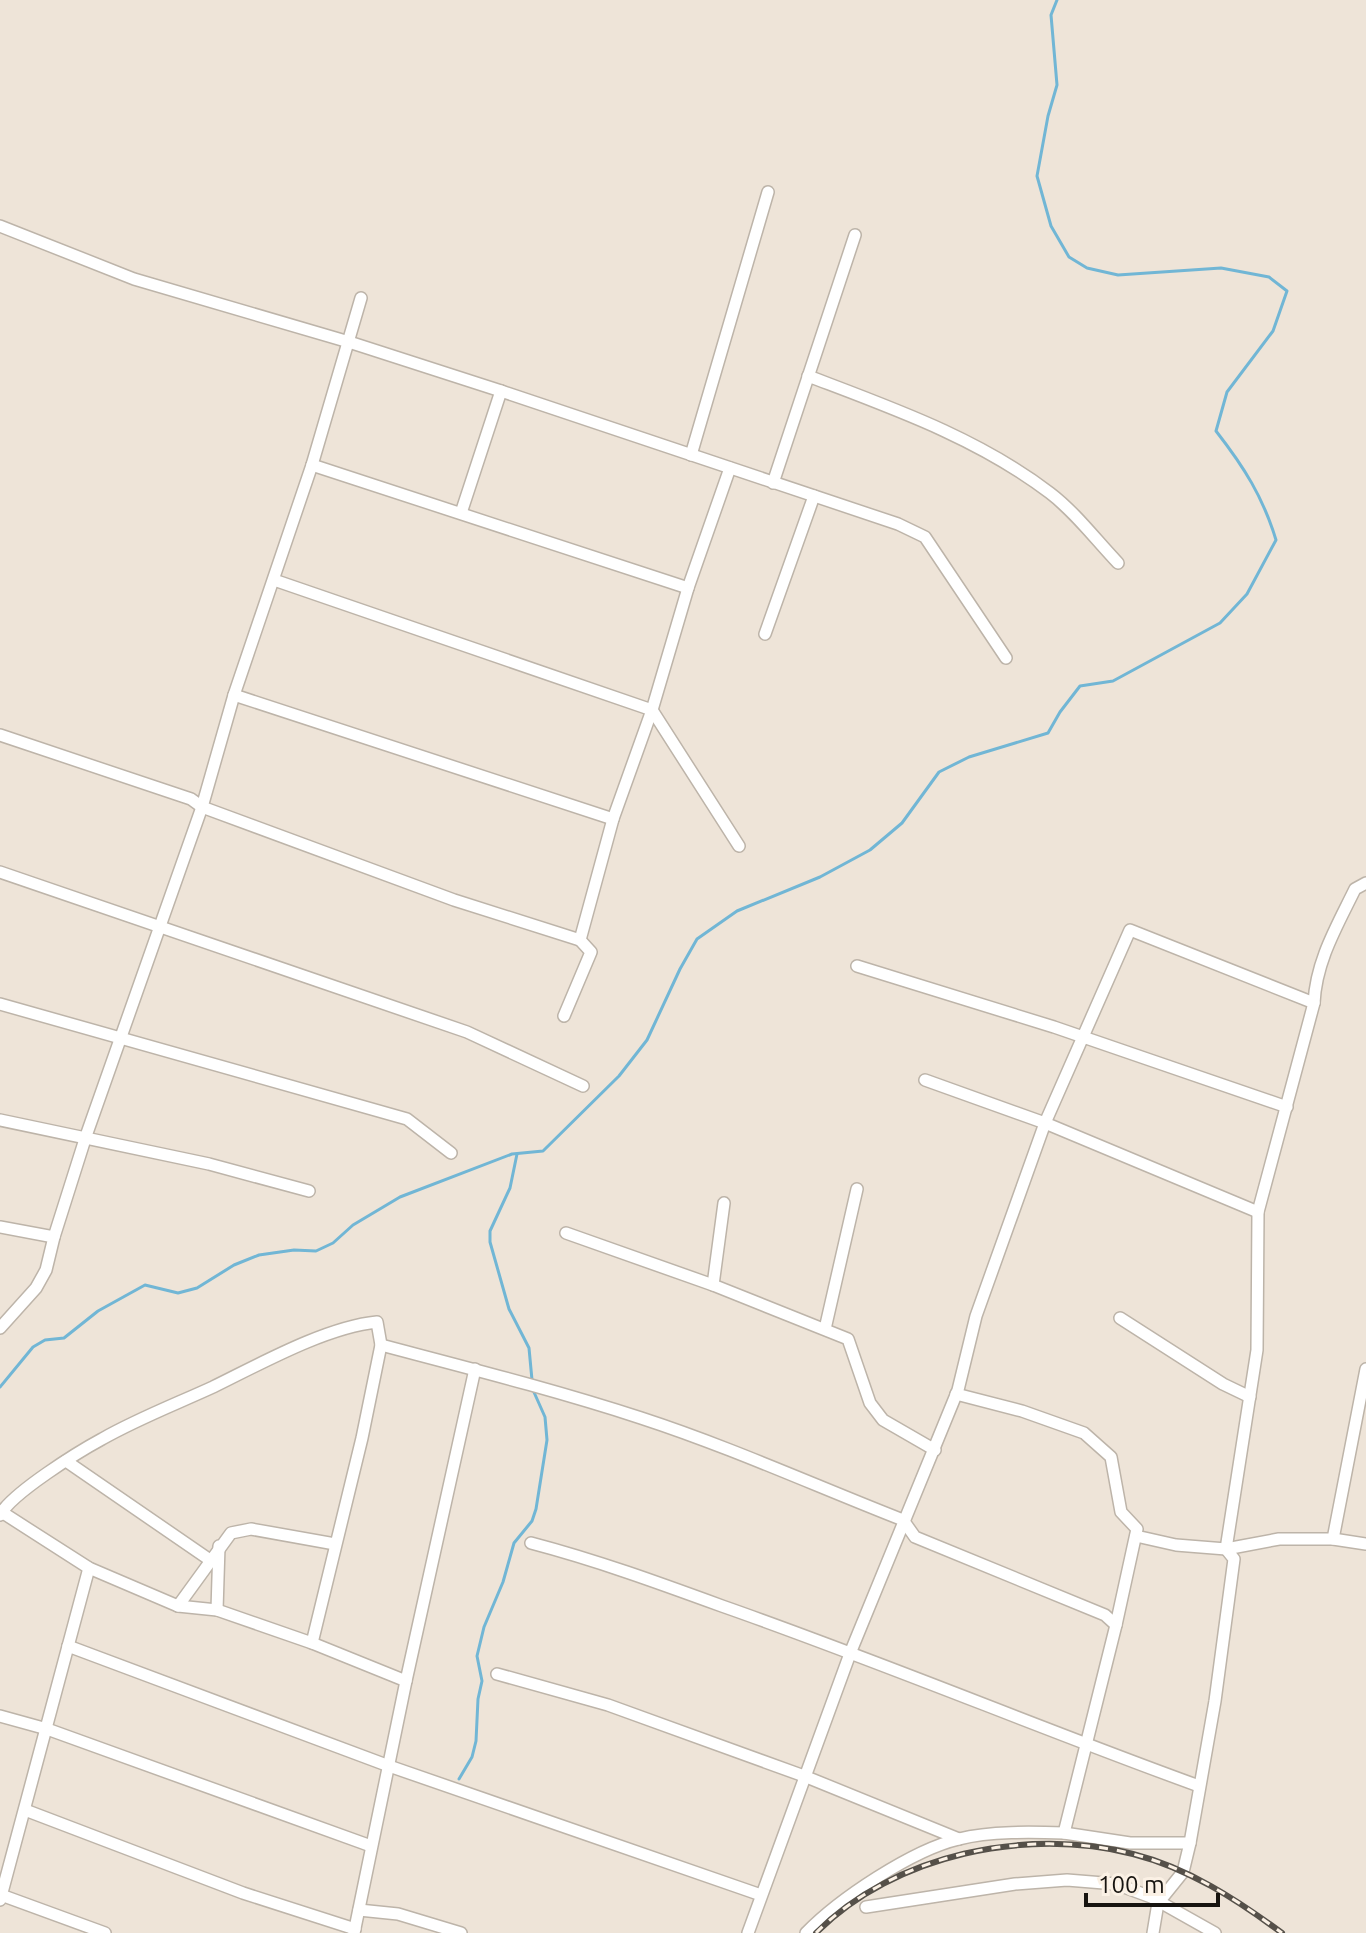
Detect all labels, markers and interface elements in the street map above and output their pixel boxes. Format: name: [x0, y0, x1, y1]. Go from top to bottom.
scale bar: [1086, 1857, 1218, 1907]
text: 100 m: [1098, 1871, 1165, 1898]

